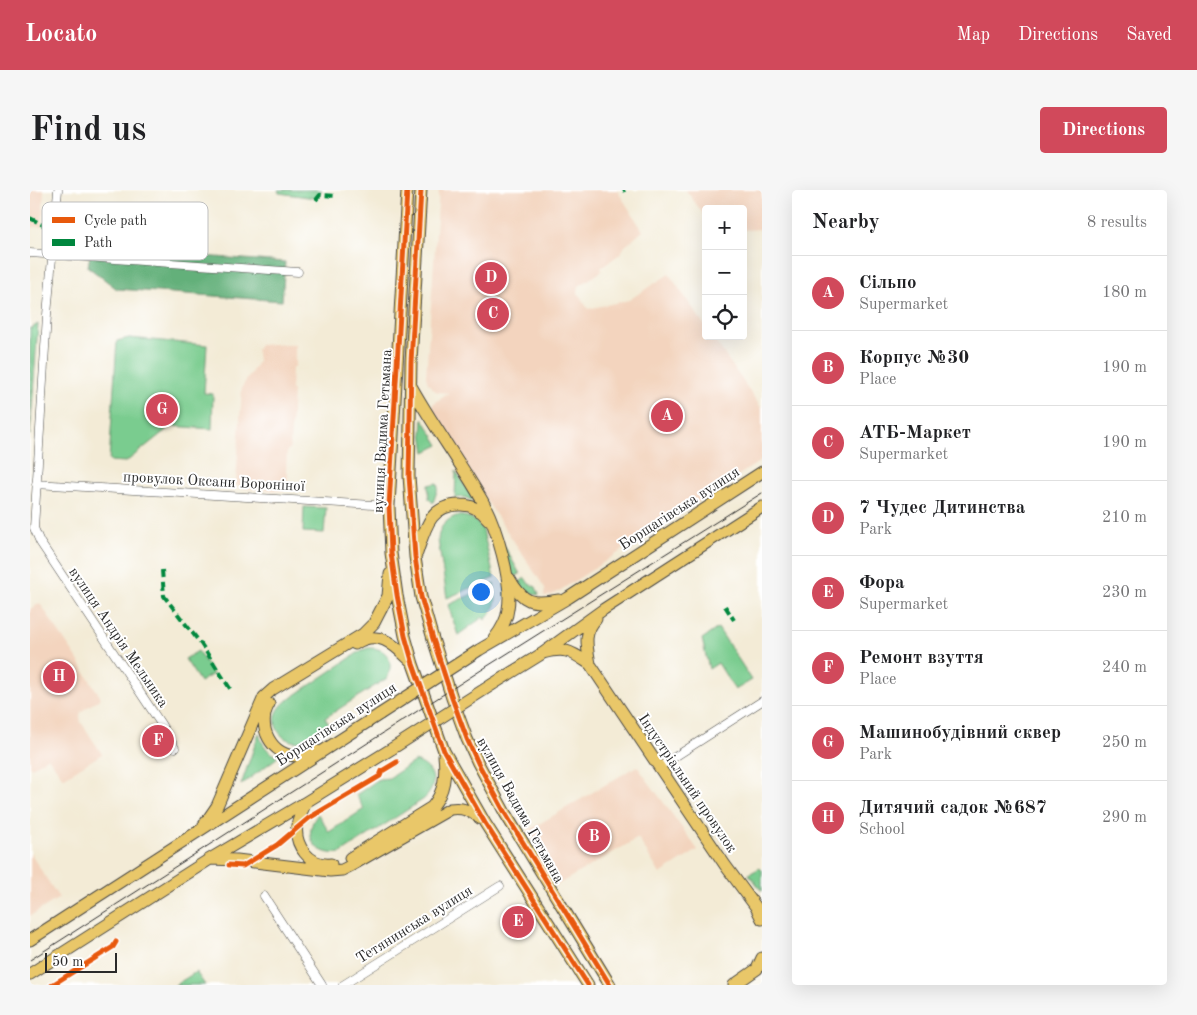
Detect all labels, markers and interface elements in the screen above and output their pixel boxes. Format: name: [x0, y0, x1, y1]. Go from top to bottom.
text: Locato: [25, 23, 97, 47]
text: Map: [957, 26, 990, 44]
text: Directions: [1018, 26, 1098, 44]
text: Saved: [1126, 26, 1172, 44]
button: Directions: [1040, 107, 1167, 153]
text: Find us: [30, 113, 146, 148]
legend: [42, 202, 208, 260]
map controls: [702, 205, 747, 340]
button: +: [702, 205, 747, 250]
text: Nearby: [812, 212, 880, 233]
text: Cycle path: [84, 214, 147, 228]
text: 8 results: [1087, 215, 1147, 231]
text: Path: [84, 236, 113, 250]
button: −: [702, 250, 747, 295]
pin: D: [475, 259, 507, 297]
text: Сільпо: [859, 274, 917, 293]
text: A: [822, 285, 834, 301]
text: 180 m: [1102, 285, 1147, 301]
pin: C: [477, 295, 509, 333]
button: locate: [702, 295, 747, 340]
text: Supermarket: [859, 297, 948, 313]
street label: вулиця Вадима Гетьмана: [372, 348, 395, 513]
text: Корпус №30: [859, 349, 969, 368]
text: B: [822, 360, 834, 376]
text: 190 m: [1102, 360, 1147, 376]
text: Place: [859, 372, 896, 388]
pin: G: [146, 391, 178, 429]
pin: A: [651, 397, 683, 435]
text: АТБ-Маркет: [859, 424, 971, 443]
text: C: [823, 435, 833, 451]
text: 190 m: [1102, 435, 1147, 451]
text: Supermarket: [859, 447, 948, 463]
street label: Борщагівська вулиця: [617, 465, 743, 554]
street label: провулок Оксани Вороніної: [123, 470, 306, 495]
text: 7 Чудес Дитинства: [859, 499, 1025, 518]
text: D: [822, 510, 834, 526]
text: 210 m: [1102, 510, 1147, 526]
text: Park: [859, 522, 892, 538]
street label: вулиця Андрія Мельника: [65, 565, 171, 711]
text: Фора: [859, 574, 905, 593]
your location: [468, 579, 494, 605]
text: E: [822, 585, 834, 601]
text: 230 m: [1102, 585, 1147, 601]
text: Supermarket: [859, 597, 948, 613]
text: Ремонт взуття: [859, 649, 984, 668]
pin: H: [43, 658, 75, 696]
text: F: [823, 660, 833, 676]
text: 240 m: [1102, 660, 1147, 676]
text: Place: [859, 672, 896, 688]
street label: Борщагівська вулиця: [274, 681, 400, 770]
street label: Індустріальний провулок: [635, 712, 739, 856]
pin: F: [142, 722, 174, 760]
text: Машинобудівний сквер: [859, 724, 1061, 743]
street label: вулиця Вадима Гетьмана: [473, 735, 566, 887]
text: G: [822, 735, 834, 751]
text: 250 m: [1102, 735, 1147, 751]
text: Park: [859, 747, 892, 763]
text: Дитячий садок №687: [859, 799, 1047, 818]
text: H: [821, 810, 835, 826]
text: 290 m: [1102, 810, 1147, 826]
pin: B: [578, 818, 610, 856]
text: School: [859, 822, 905, 838]
street label: Тетянинська вулиця: [354, 883, 476, 967]
pin: E: [502, 903, 534, 941]
scale bar: [45, 950, 118, 973]
text: 50 m: [52, 955, 83, 969]

